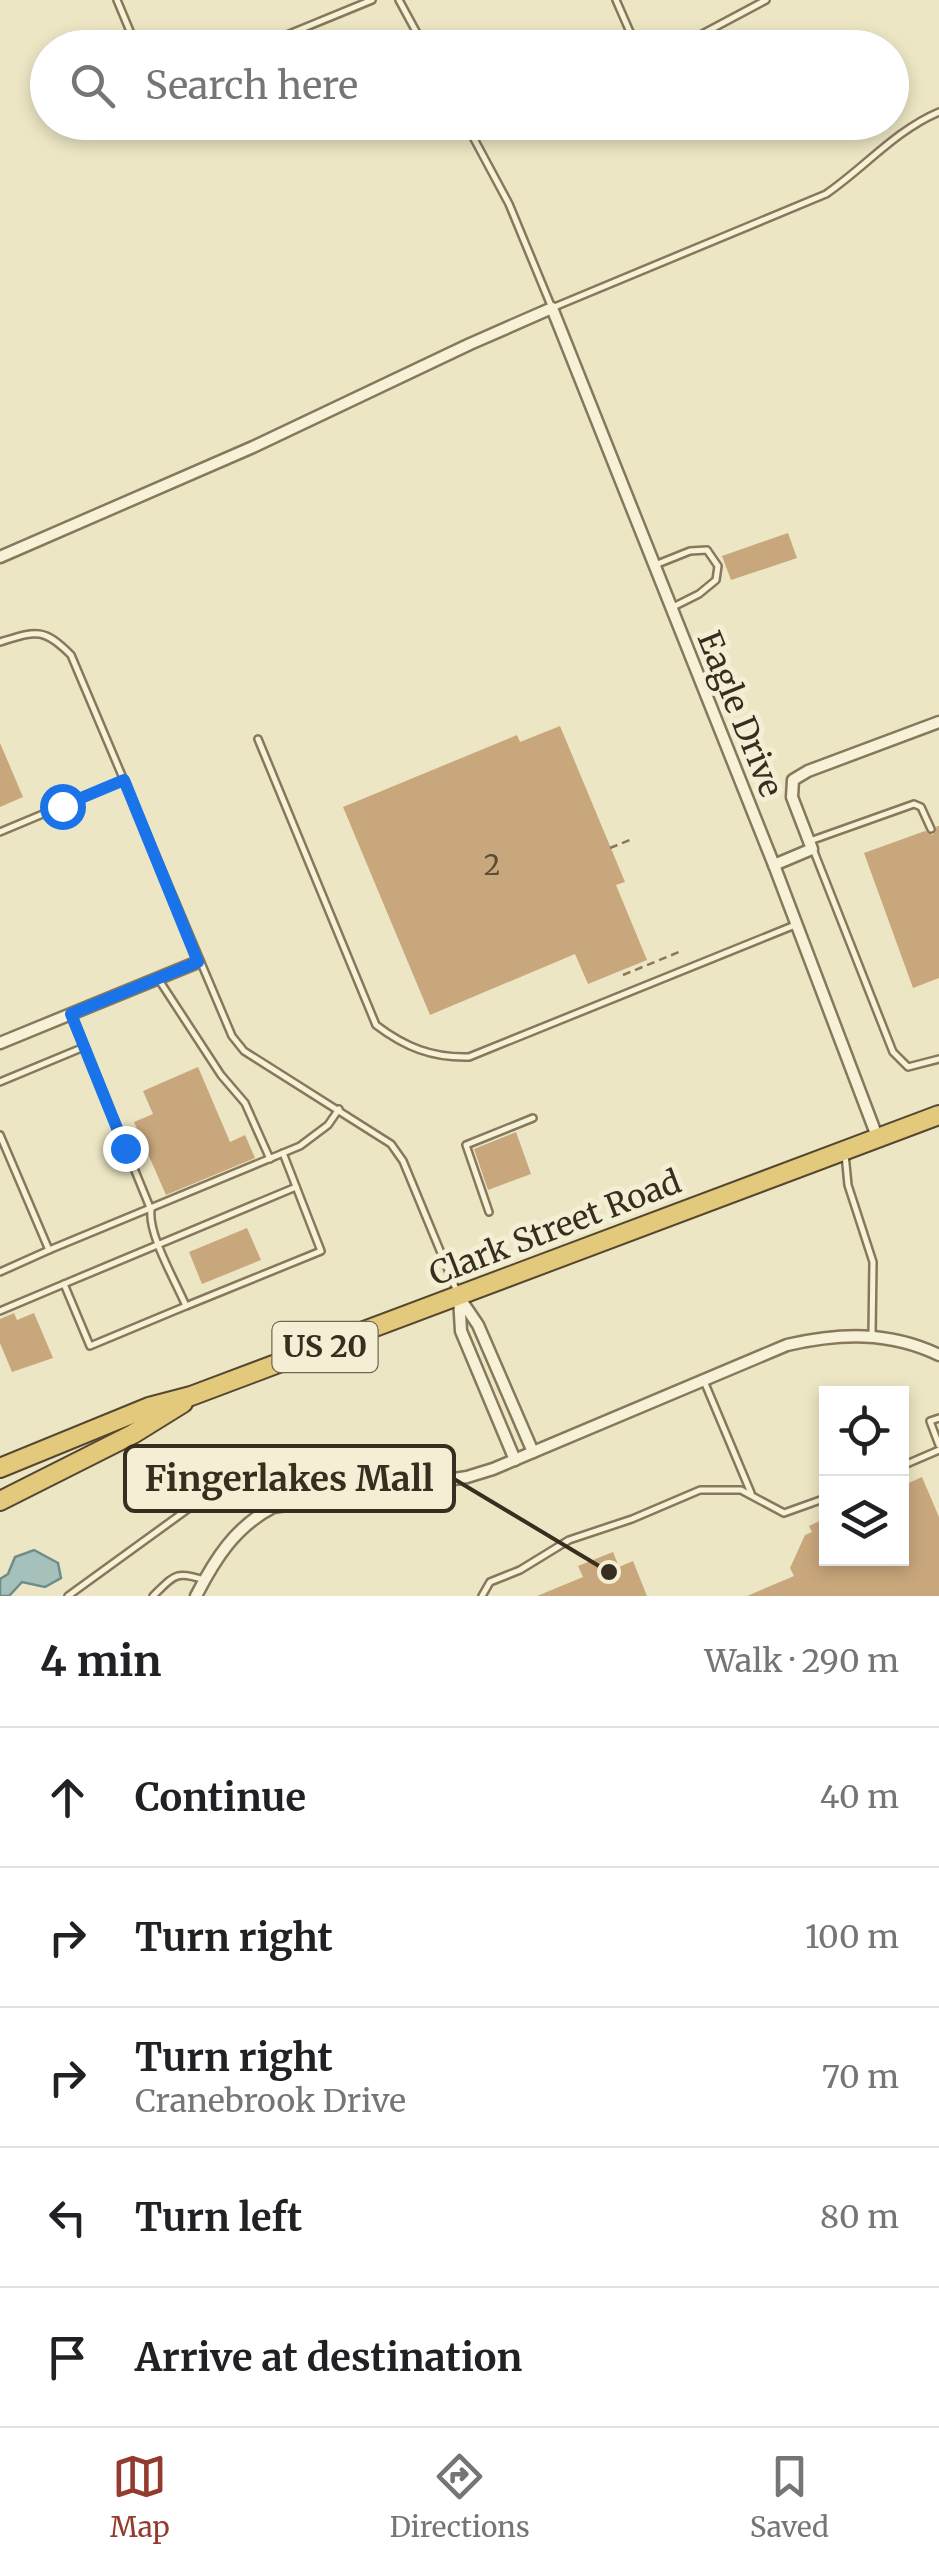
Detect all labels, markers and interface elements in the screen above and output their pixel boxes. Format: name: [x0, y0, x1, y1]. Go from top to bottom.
search box: [30, 30, 909, 140]
icon: search: [65, 58, 120, 113]
text: Search here: [145, 62, 358, 109]
street label: Eagle Drive: [689, 625, 791, 803]
route start: [40, 784, 86, 830]
house number: 2: [484, 847, 500, 883]
route end: [103, 1126, 149, 1172]
street label: Clark Street Road: [424, 1162, 686, 1294]
road number: US 20: [272, 1322, 378, 1372]
map controls: [819, 1386, 909, 1566]
button: locate: [819, 1386, 909, 1476]
callout: Fingerlakes Mall: [125, 1446, 454, 1511]
text: Fingerlakes Mall: [144, 1457, 434, 1501]
button: layers: [819, 1476, 909, 1566]
text: 4 min: [40, 1635, 162, 1687]
text: Walk · 290 m: [704, 1641, 899, 1681]
icon: ahead: [40, 1770, 95, 1825]
text: Continue: [135, 1774, 306, 1821]
text: 40 m: [820, 1777, 899, 1817]
icon: right: [40, 1910, 95, 1965]
text: Turn right: [135, 1914, 333, 1961]
text: 100 m: [805, 1917, 899, 1957]
text: Turn right: [135, 2034, 333, 2081]
icon: right: [40, 2050, 95, 2105]
text: 70 m: [822, 2057, 899, 2097]
text: Cranebrook Drive: [135, 2081, 406, 2121]
icon: left: [40, 2190, 95, 2245]
text: Turn left: [135, 2194, 302, 2241]
text: 80 m: [820, 2197, 899, 2237]
icon: arrive: [40, 2330, 95, 2385]
text: Arrive at destination: [135, 2334, 522, 2381]
tab: Map: [110, 2449, 170, 2545]
tab: Directions: [390, 2449, 530, 2545]
tab: Saved: [750, 2449, 829, 2545]

